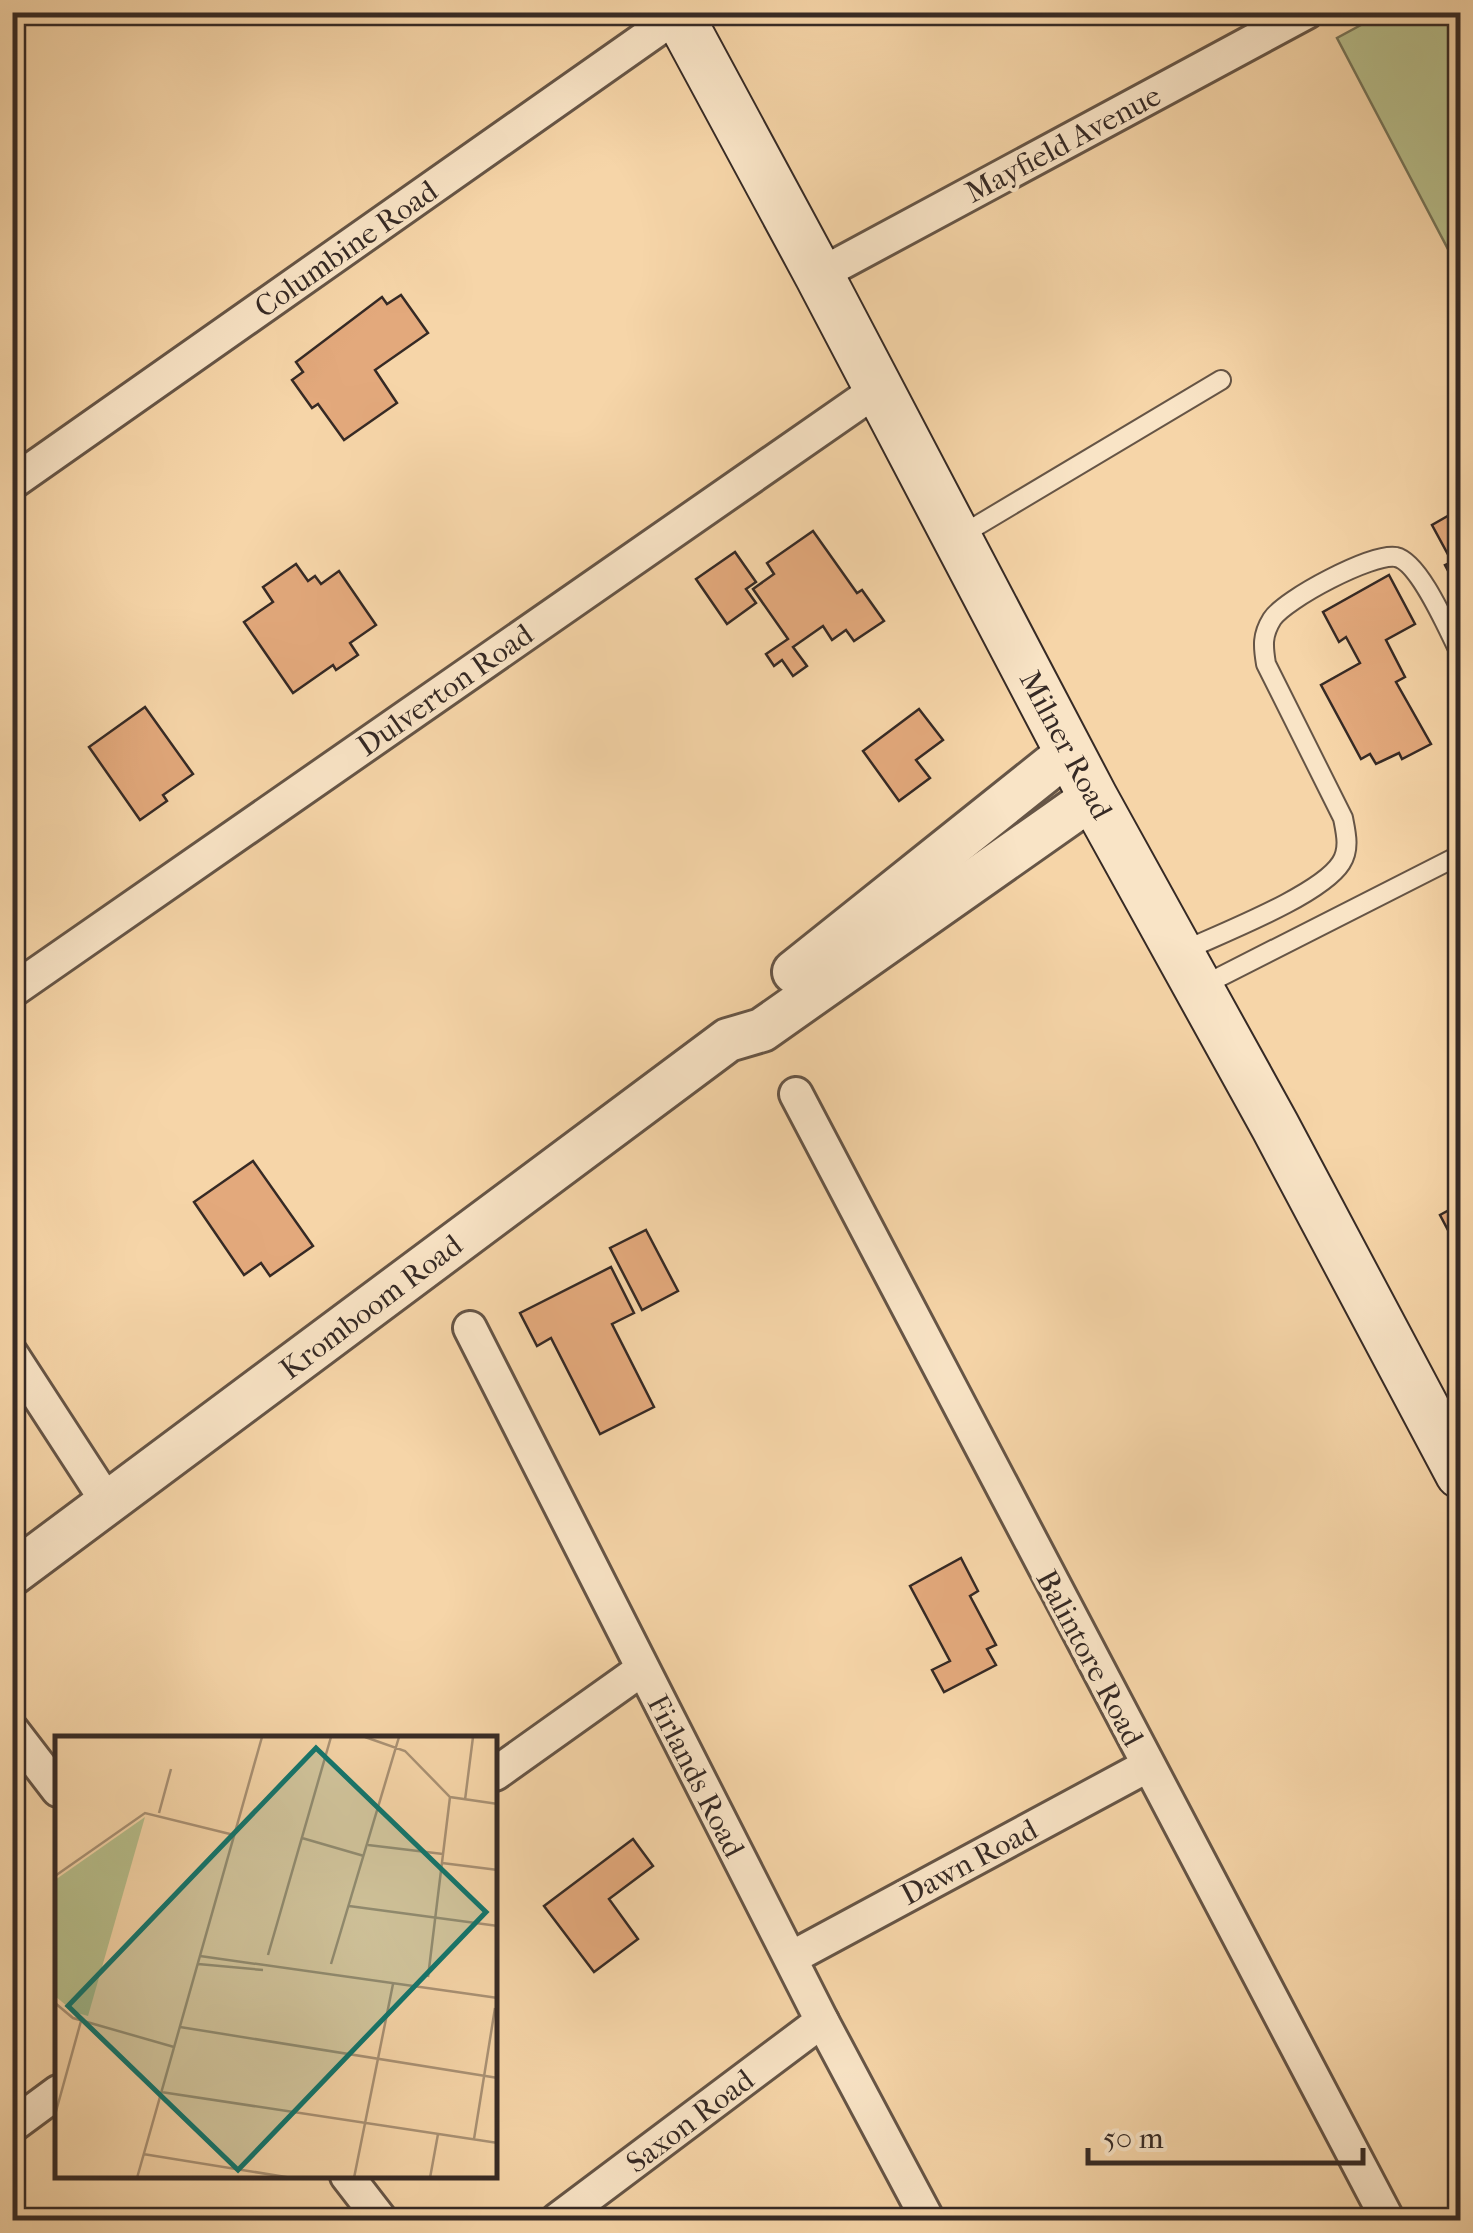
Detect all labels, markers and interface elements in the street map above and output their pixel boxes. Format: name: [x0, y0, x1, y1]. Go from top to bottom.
street label: Mayfield Avenue: [960, 78, 1167, 211]
street label: Columbine Road: [248, 173, 445, 325]
street label: Dulverton Road: [351, 617, 540, 764]
street label: Milner Road: [1012, 665, 1120, 826]
street label: Kromboom Road: [274, 1227, 470, 1387]
street label: Balintore Road: [1029, 1564, 1151, 1753]
street label: Firlands Road: [640, 1689, 752, 1864]
inset map: [55, 1736, 498, 2178]
street label: Dawn Road: [895, 1812, 1044, 1913]
street label: Saxon Road: [620, 2062, 761, 2181]
scale bar: [1088, 2103, 1363, 2165]
text: 50 m: [1103, 2121, 1164, 2156]

